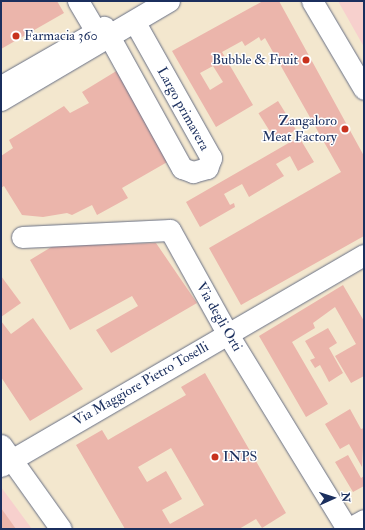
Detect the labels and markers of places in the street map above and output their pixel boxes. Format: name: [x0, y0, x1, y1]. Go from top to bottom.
place label: Farmacia 360: [24, 28, 98, 44]
marker: Farmacia 360: [11, 31, 21, 41]
place label: Bubble & Fruit: [212, 52, 298, 68]
marker: Bubble & Fruit: [301, 55, 311, 65]
place label: Zangaloro Meat Factory: [262, 113, 337, 146]
marker: Zangaloro Meat Factory: [340, 124, 350, 134]
place label: INPS: [223, 449, 257, 465]
marker: INPS: [210, 452, 220, 462]

